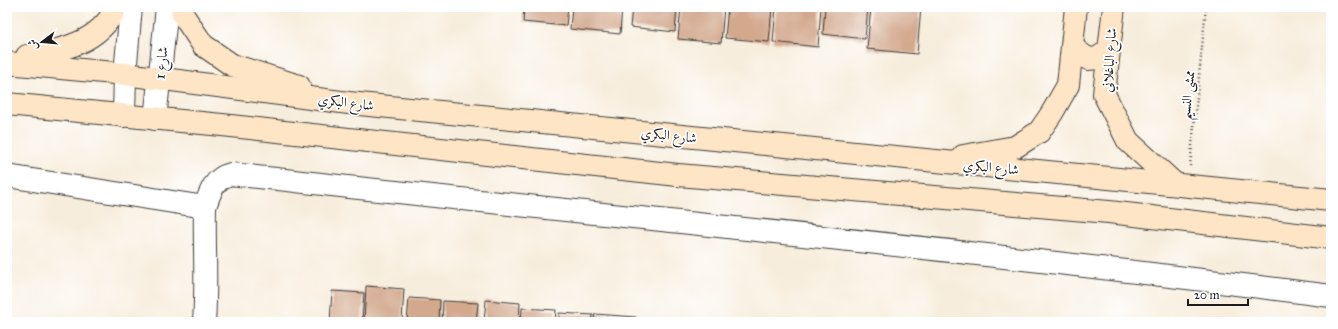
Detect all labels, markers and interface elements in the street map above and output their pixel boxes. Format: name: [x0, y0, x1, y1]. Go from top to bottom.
north arrow: [22, 22, 62, 62]
street label: شارع الباغلاني: [1099, 27, 1123, 93]
text: ش: [25, 38, 41, 52]
street label: شارع 1: [151, 46, 175, 81]
street label: ممشى النسيم: [1176, 70, 1204, 121]
street label: شارع البكري: [317, 91, 375, 117]
street label: شارع البكري: [640, 124, 698, 150]
street label: شارع البكري: [962, 157, 1020, 181]
scale bar: [1188, 281, 1248, 307]
text: 20 m: [1194, 288, 1220, 302]

